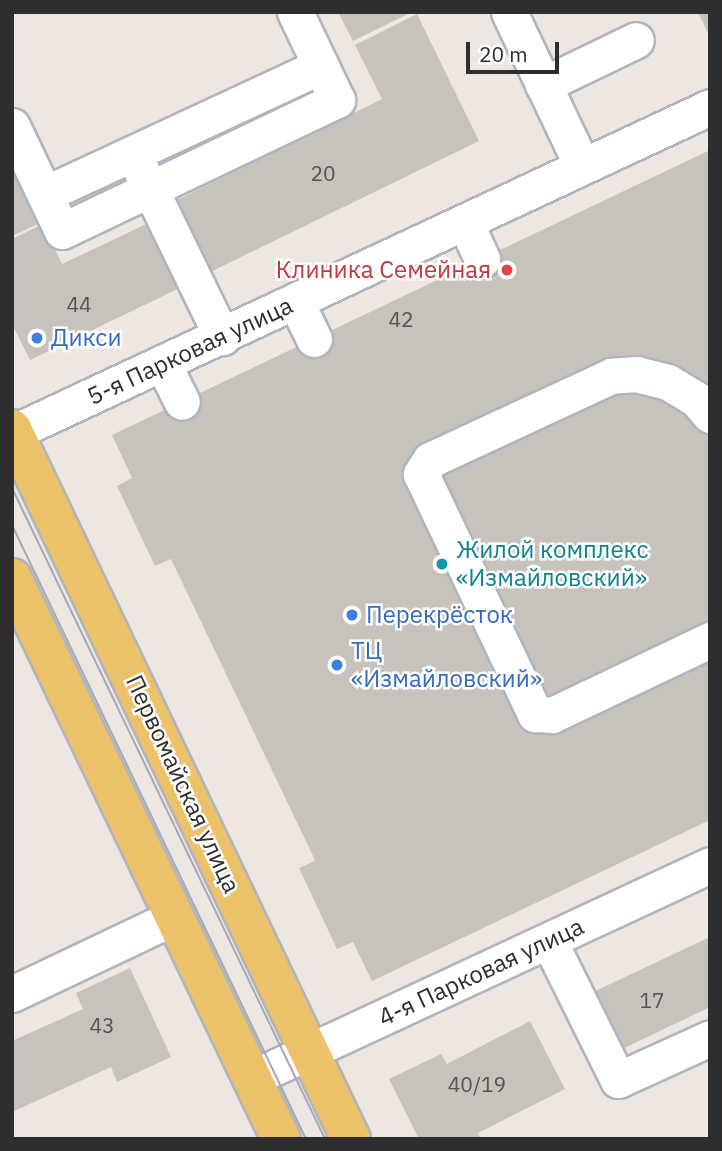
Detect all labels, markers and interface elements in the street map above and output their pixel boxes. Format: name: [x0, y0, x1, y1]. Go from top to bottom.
scale bar: [470, 28, 563, 72]
text: 20 m: [479, 40, 528, 68]
house number: 20: [310, 160, 336, 186]
place label: Клиника Семейная: [276, 256, 491, 284]
marker: Клиника Семейная: [497, 260, 517, 280]
house number: 44: [66, 291, 92, 317]
street label: 5-я Парковая улица: [83, 291, 297, 411]
house number: 42: [388, 306, 414, 332]
place label: Дикси: [51, 324, 122, 352]
marker: Дикси: [29, 330, 45, 346]
place label: Жилой комплекс «Измайловский»: [456, 536, 648, 592]
marker: Жилой комплекс «Измайловский»: [434, 556, 450, 572]
place label: Перекрёсток: [366, 601, 513, 629]
marker: Перекрёсток: [344, 607, 360, 623]
place label: ТЦ «Измайловский»: [351, 637, 542, 693]
marker: ТЦ «Измайловский»: [329, 657, 345, 673]
street label: Первомайская улица: [120, 671, 246, 897]
street label: 4-я Парковая улица: [374, 912, 588, 1032]
house number: 17: [639, 987, 665, 1013]
house number: 43: [89, 1012, 115, 1038]
house number: 40/19: [448, 1071, 506, 1097]

